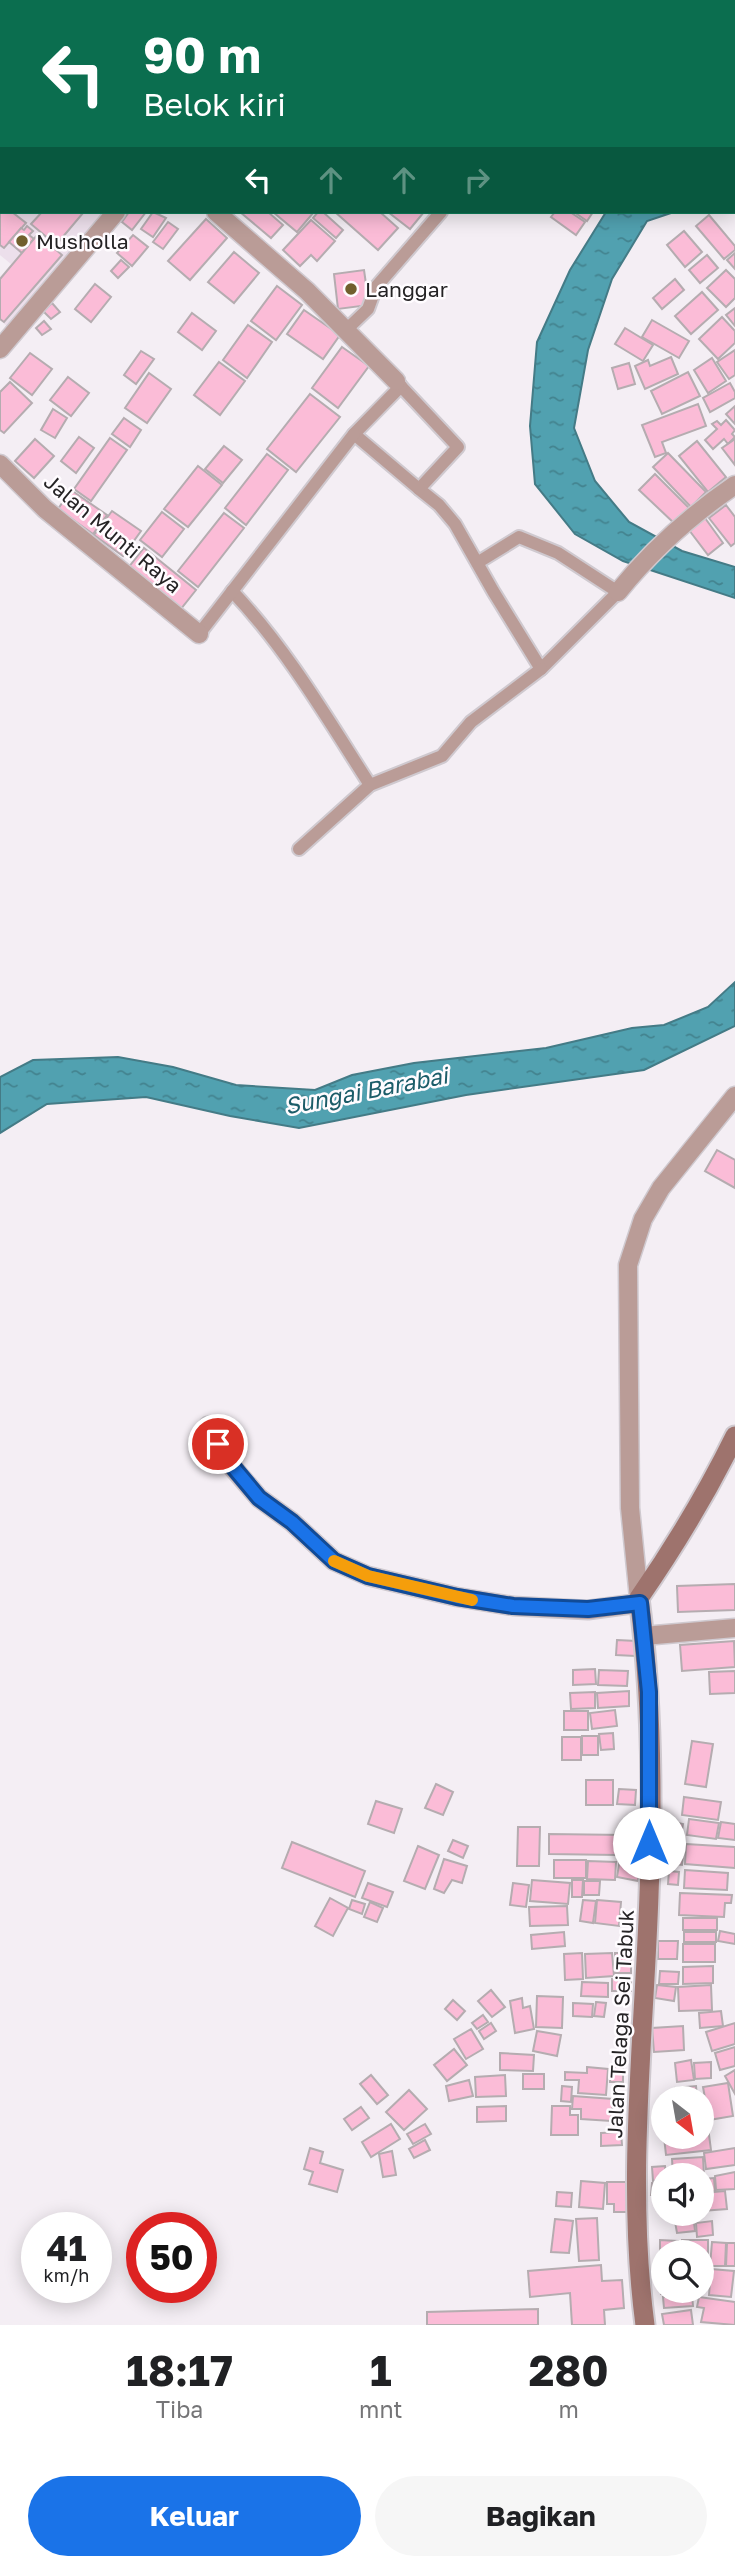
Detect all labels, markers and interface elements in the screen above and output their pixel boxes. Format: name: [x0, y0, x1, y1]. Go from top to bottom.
text: 90 m: [143, 25, 261, 84]
icon: left: [28, 28, 119, 119]
text: Belok kiri: [143, 85, 286, 123]
icon: left: [239, 161, 277, 199]
icon: ahead: [312, 161, 350, 199]
icon: ahead: [385, 161, 423, 199]
icon: right: [458, 161, 496, 199]
place label: Musholla: [36, 228, 129, 254]
marker: Musholla: [14, 233, 30, 249]
place label: Langgar: [365, 276, 448, 302]
marker: Langgar: [343, 281, 359, 297]
street label: Jalan Munti Raya: [39, 468, 187, 598]
water label: Sungai Barabai: [282, 1060, 453, 1120]
pin: [188, 1414, 248, 1474]
icon: arrive: [199, 1425, 237, 1463]
position arrow: [612, 1806, 686, 1880]
street label: Jalan Telaga Sei Tabuk: [601, 1909, 639, 2139]
north arrow: [651, 2086, 714, 2149]
map controls: [651, 2086, 714, 2303]
button: sound: [651, 2163, 714, 2226]
speed limit sign: 50: [126, 2212, 217, 2303]
text: 41: [47, 2227, 86, 2269]
button: search: [651, 2240, 714, 2303]
text: km/h: [44, 2264, 89, 2286]
text: 18:17: [126, 2345, 233, 2395]
text: 1: [370, 2345, 392, 2395]
text: 280: [529, 2345, 609, 2395]
text: Tiba: [156, 2395, 203, 2423]
text: mnt: [359, 2395, 403, 2423]
text: m: [559, 2395, 579, 2423]
button: Keluar: [28, 2476, 361, 2556]
button: Bagikan: [375, 2476, 707, 2556]

